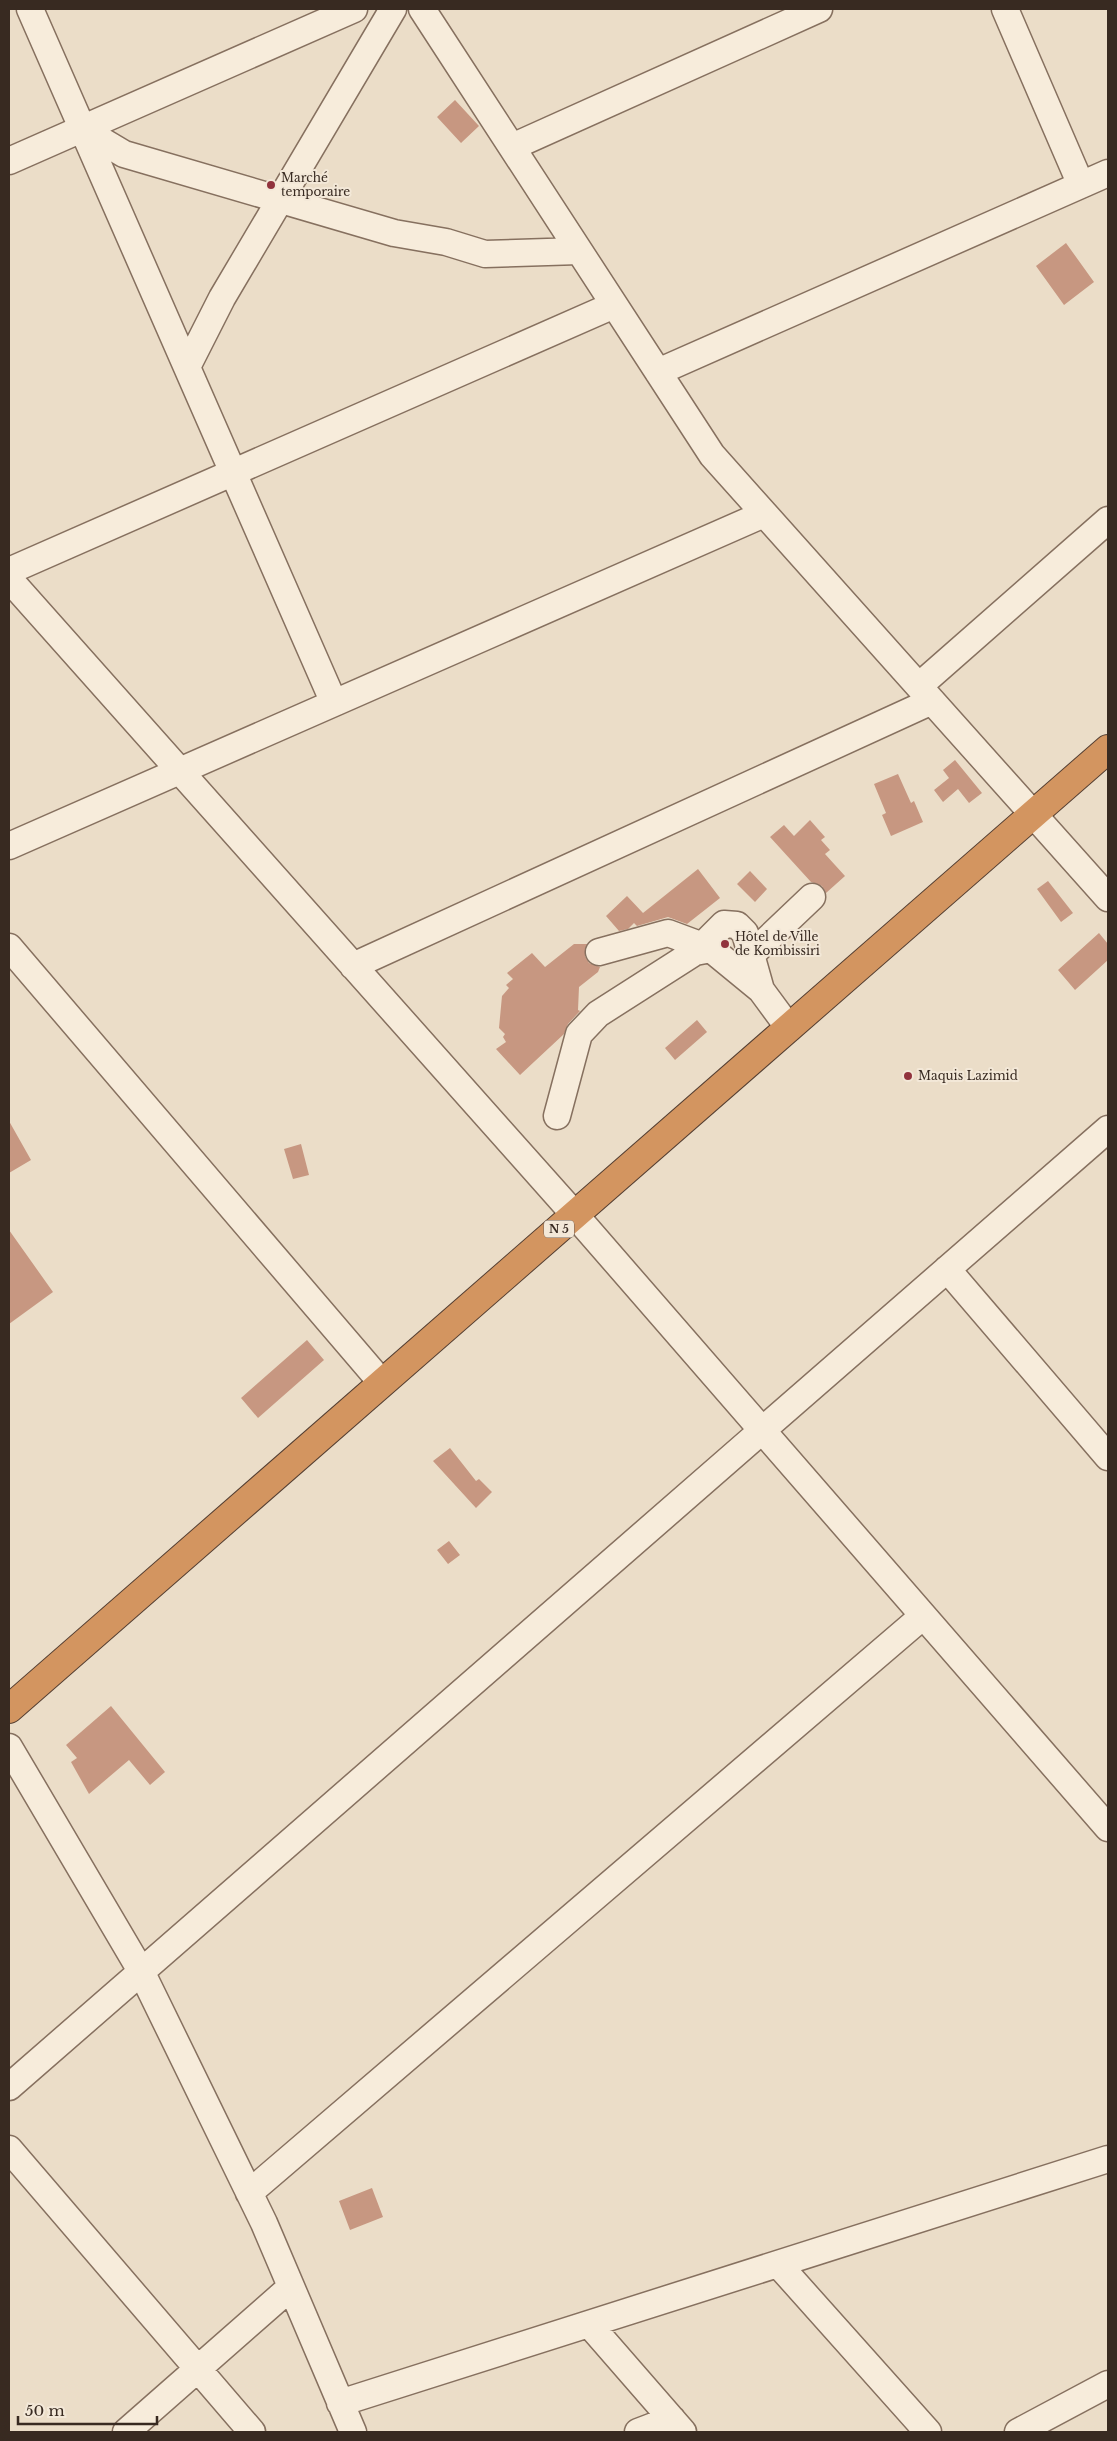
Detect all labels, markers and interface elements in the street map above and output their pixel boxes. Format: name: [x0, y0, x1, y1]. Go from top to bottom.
place label: Marché temporaire: [281, 170, 350, 199]
marker: Marché temporaire: [265, 179, 277, 191]
place label: Hôtel de Ville de Kombissiri: [735, 929, 820, 958]
marker: Hôtel de Ville de Kombissiri: [719, 938, 731, 950]
place label: Maquis Lazimid: [918, 1068, 1018, 1083]
marker: Maquis Lazimid: [902, 1070, 914, 1082]
road number: N 5: [544, 1220, 574, 1238]
scale bar: [18, 2394, 156, 2426]
text: 50 m: [25, 2401, 65, 2420]

